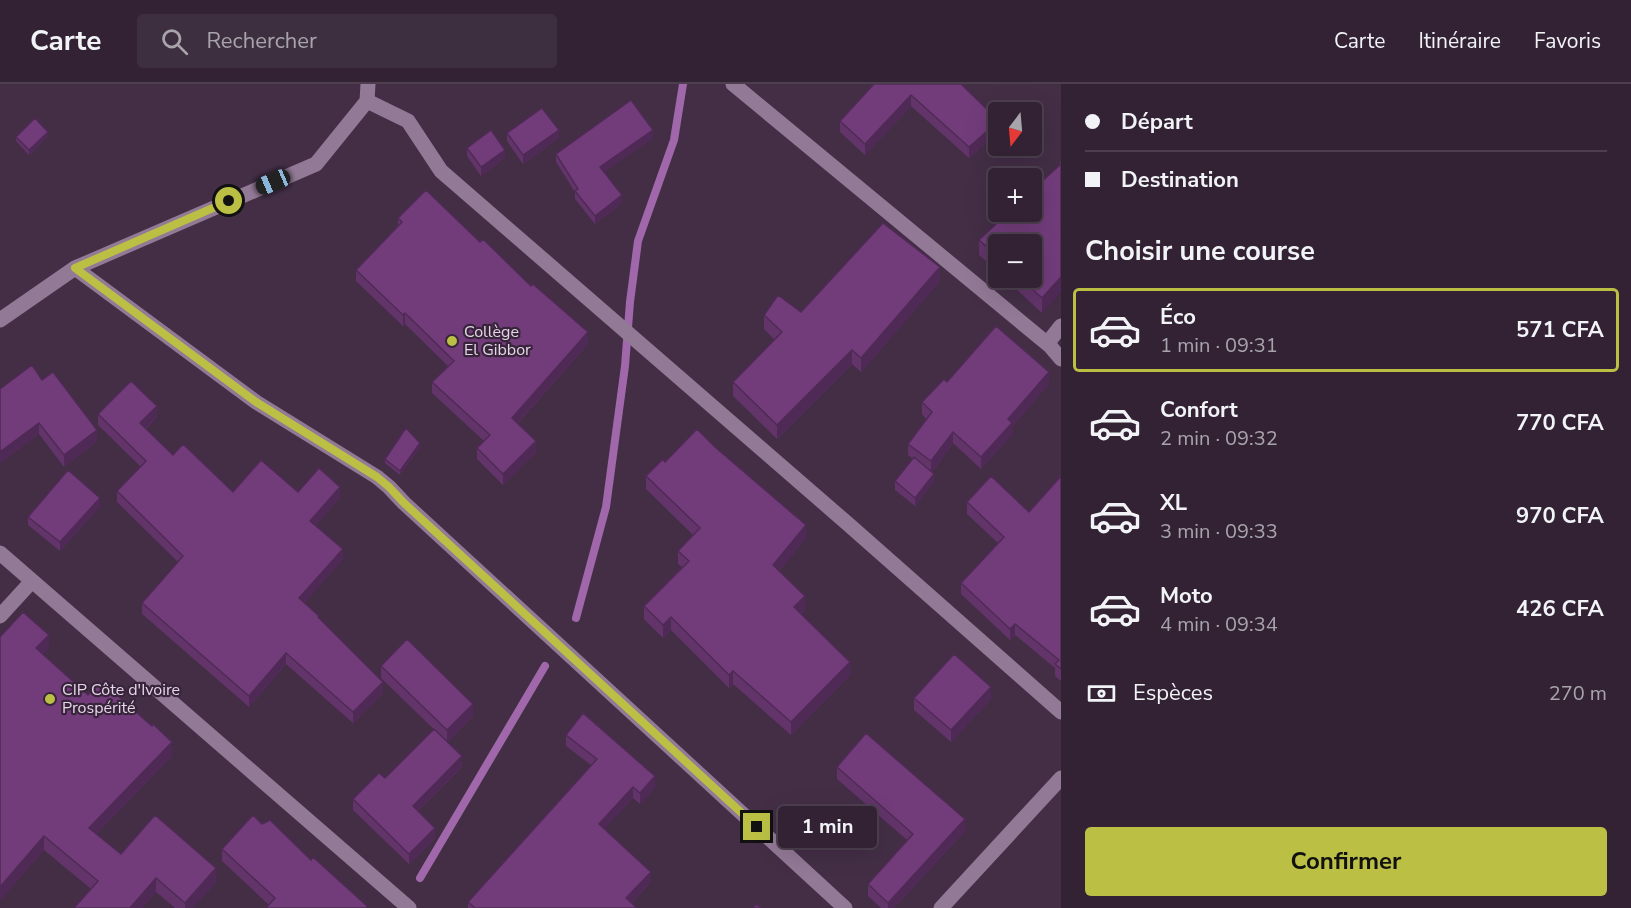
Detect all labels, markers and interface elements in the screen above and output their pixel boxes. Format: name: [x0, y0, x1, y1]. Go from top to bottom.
search box: [137, 14, 557, 68]
text: Carte: [30, 22, 101, 60]
icon: search: [158, 25, 191, 58]
text: Rechercher: [206, 26, 317, 56]
text: Carte: [1334, 27, 1385, 55]
text: Itinéraire: [1418, 27, 1501, 55]
text: Favoris: [1534, 27, 1601, 55]
north arrow: [988, 102, 1042, 156]
map controls: [988, 102, 1042, 288]
text: Départ: [1121, 107, 1193, 137]
text: Destination: [1121, 165, 1239, 195]
car: [253, 167, 293, 197]
button: +: [988, 168, 1042, 222]
route start: [215, 187, 242, 214]
text: Choisir une course: [1085, 233, 1315, 270]
button: −: [988, 234, 1042, 288]
text: Éco: [1160, 302, 1196, 332]
icon: car: [1088, 303, 1142, 357]
text: 571 CFA: [1516, 315, 1604, 345]
place label: Collège El Gibbor: [464, 321, 531, 361]
text: 1 min · 09:31: [1160, 332, 1278, 359]
marker: Collège El Gibbor: [445, 334, 459, 348]
text: Confort: [1160, 395, 1238, 425]
icon: car: [1088, 396, 1142, 450]
text: 770 CFA: [1516, 408, 1604, 438]
text: 2 min · 09:32: [1160, 425, 1278, 452]
text: XL: [1160, 488, 1187, 518]
icon: car: [1088, 489, 1142, 543]
text: 970 CFA: [1516, 501, 1604, 531]
text: 3 min · 09:33: [1160, 518, 1278, 545]
text: Moto: [1160, 581, 1213, 611]
icon: car: [1088, 582, 1142, 636]
text: 426 CFA: [1516, 594, 1604, 624]
text: 4 min · 09:34: [1160, 611, 1278, 638]
icon: cash: [1085, 677, 1118, 710]
text: Espèces: [1133, 678, 1213, 708]
place label: CIP Côte d'Ivoire Prospérité: [62, 679, 180, 719]
text: 270 m: [1549, 680, 1607, 707]
marker: CIP Côte d'Ivoire Prospérité: [43, 692, 57, 706]
callout: 1 min: [778, 806, 877, 848]
route end: [743, 813, 770, 840]
text: 1 min: [802, 813, 853, 840]
button: Confirmer: [1085, 827, 1607, 896]

